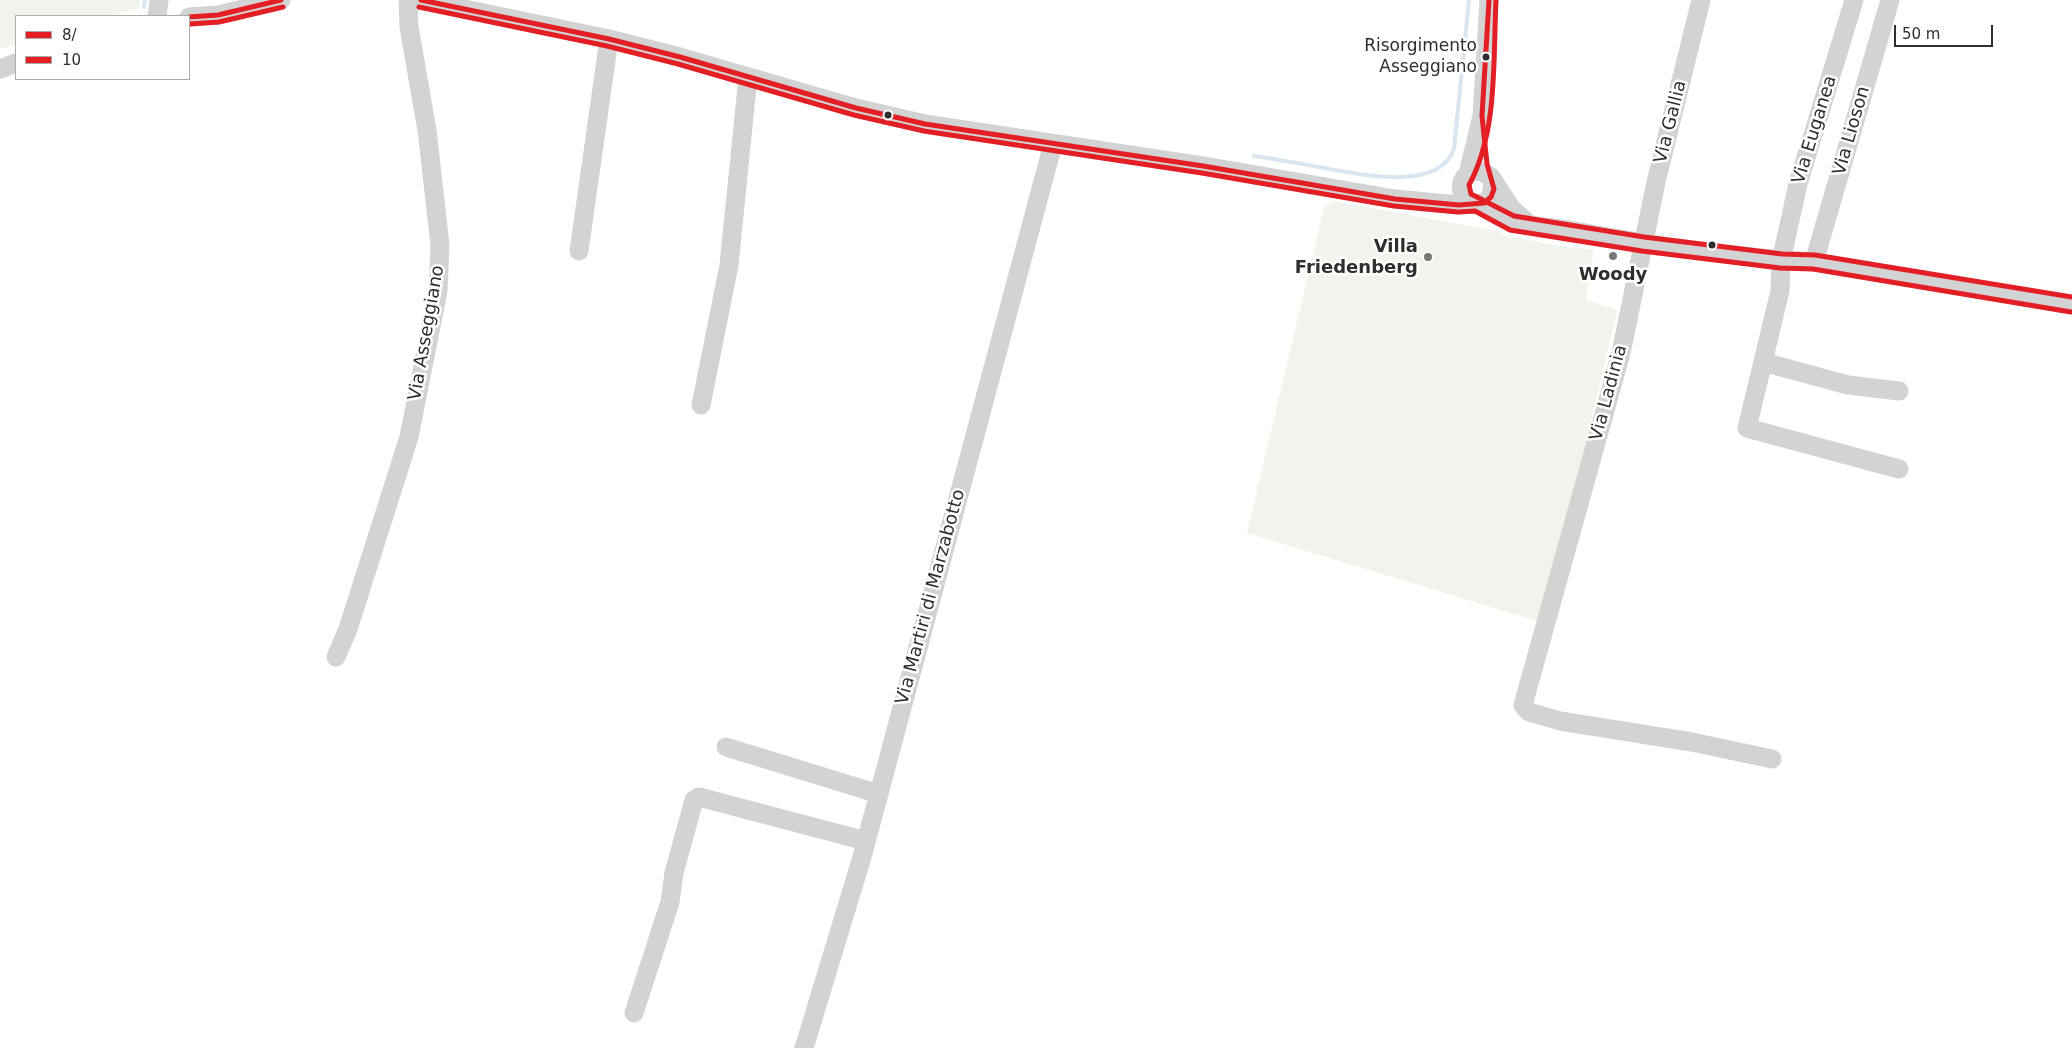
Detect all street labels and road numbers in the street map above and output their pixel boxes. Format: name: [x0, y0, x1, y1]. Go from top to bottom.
street label: Via Euganea: [1788, 73, 1842, 187]
street label: Via Gallia: [1650, 78, 1692, 166]
street label: Via Lioson: [1829, 84, 1875, 178]
street label: Via Asseggiano: [404, 264, 450, 402]
street label: Via Ladinia: [1586, 343, 1632, 443]
street label: Via Martiri di Marzabotto: [892, 487, 970, 707]

